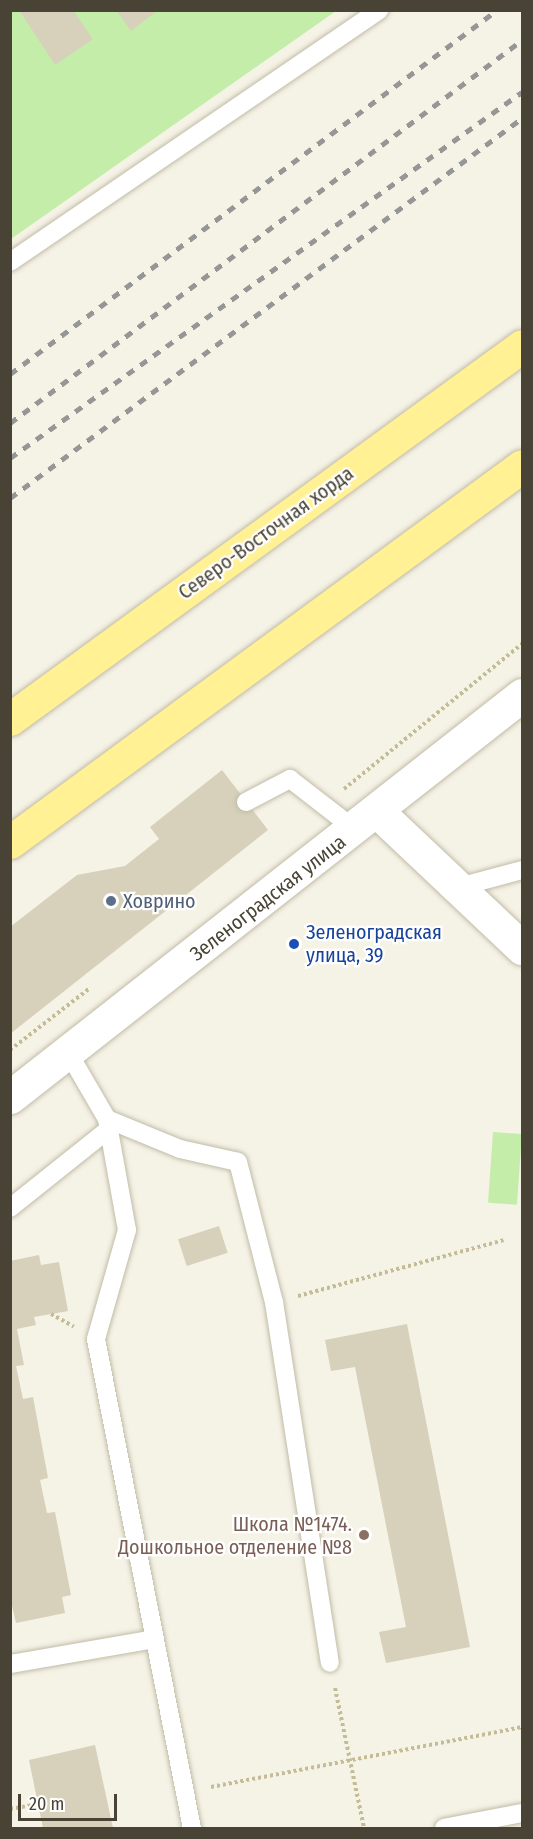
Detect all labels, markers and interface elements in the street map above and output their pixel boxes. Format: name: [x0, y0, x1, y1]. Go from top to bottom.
street label: Северо-Восточная хорда: [174, 461, 358, 605]
street label: Зеленоградская улица: [185, 830, 351, 966]
place label: Ховрино: [123, 889, 196, 913]
marker: Ховрино: [104, 894, 118, 908]
place label: Зеленоградская улица, 39: [306, 921, 442, 968]
marker: Зеленоградская улица, 39: [287, 937, 301, 951]
place label: Школа №1474. Дошкольное отделение №8: [118, 1512, 352, 1559]
marker: Школа №1474. Дошкольное отделение №8: [357, 1528, 371, 1542]
scale bar: [21, 1782, 120, 1820]
text: 20 m: [29, 1793, 64, 1815]

